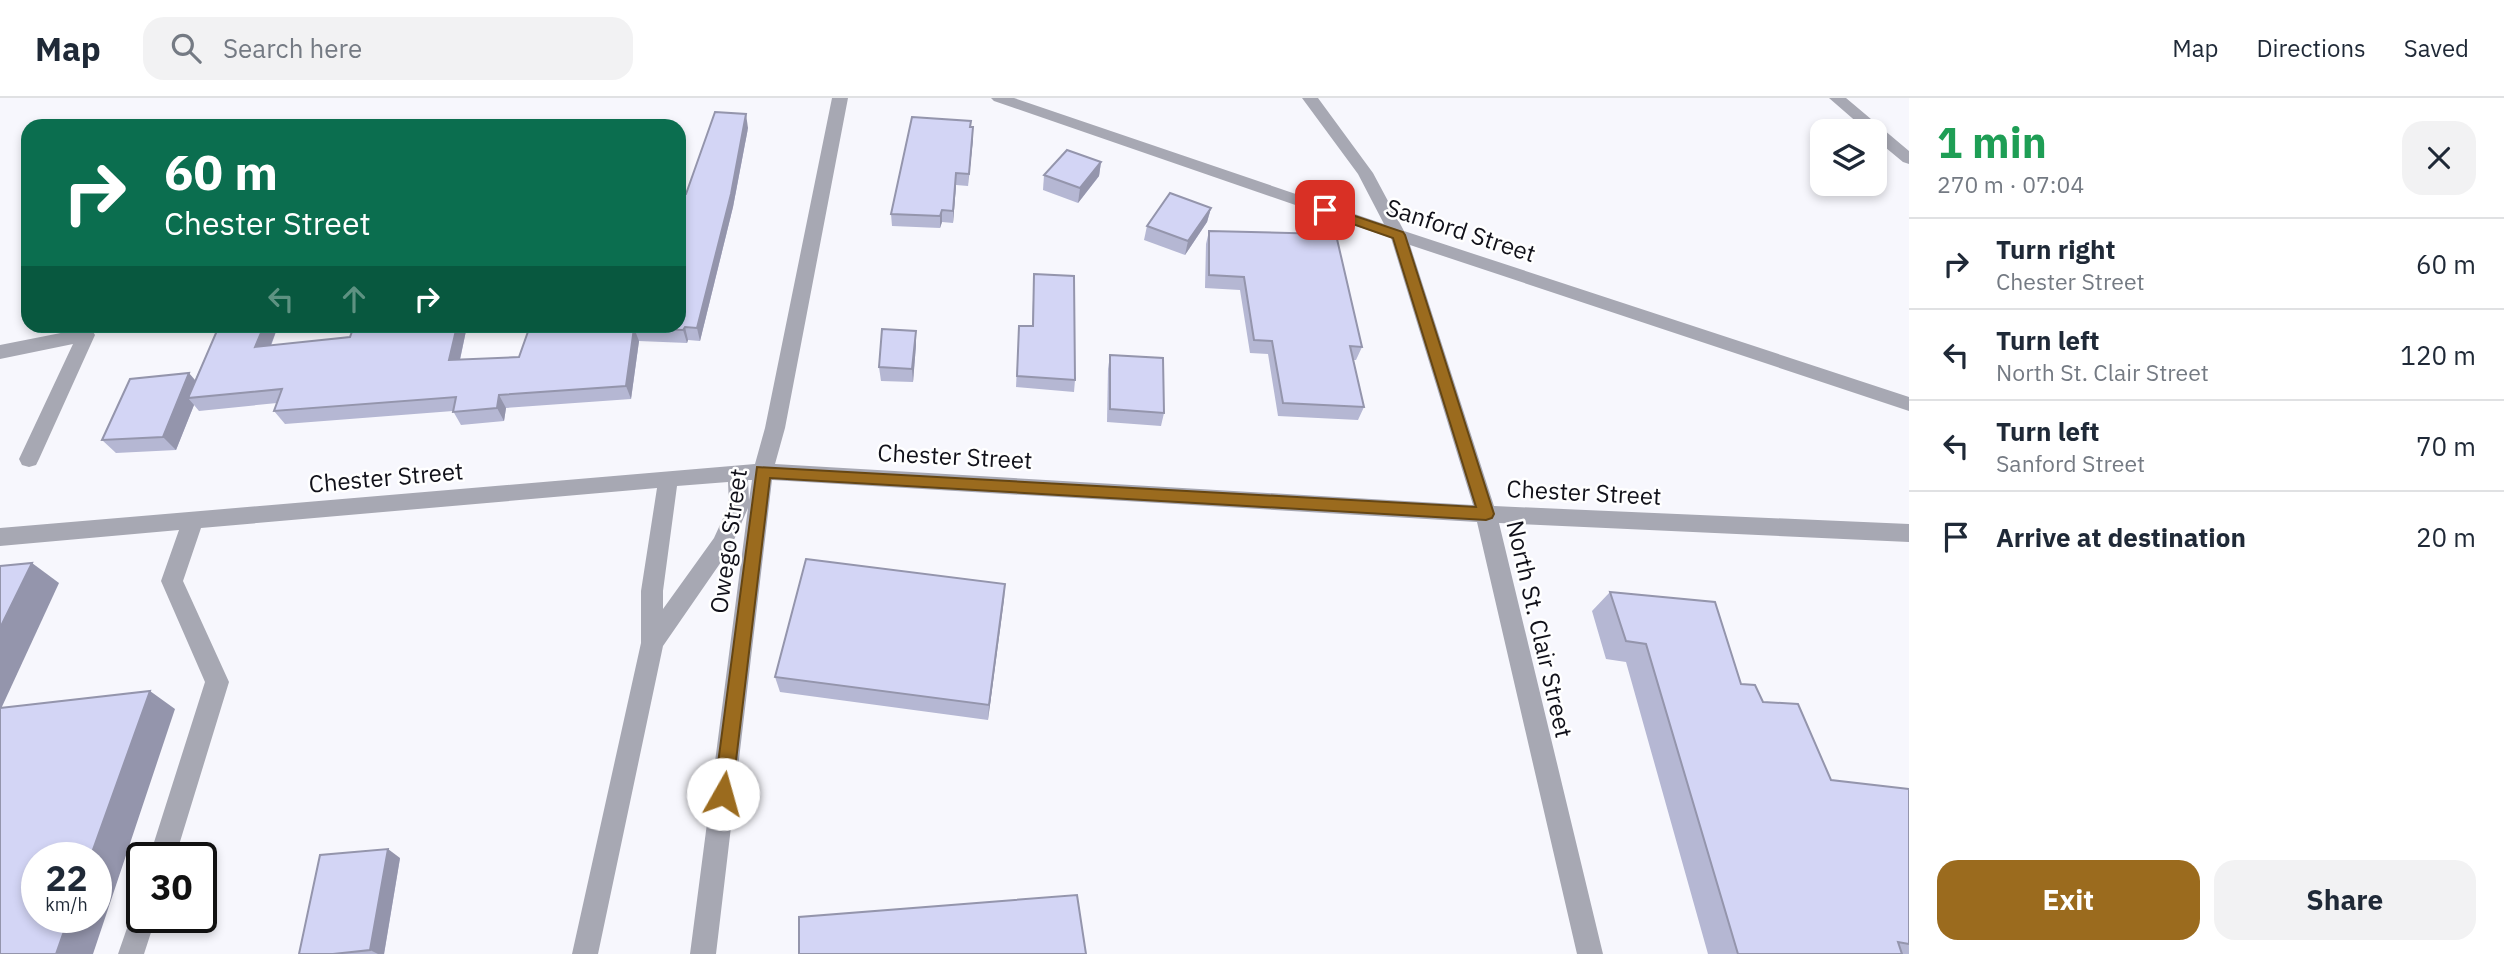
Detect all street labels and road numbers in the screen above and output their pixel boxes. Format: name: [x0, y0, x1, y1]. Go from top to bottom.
street label: Sanford Street: [1382, 191, 1540, 269]
street label: Chester Street: [877, 436, 1033, 476]
street label: Chester Street: [307, 454, 465, 500]
street label: Owego Street: [702, 467, 754, 615]
street label: Chester Street: [1506, 472, 1662, 512]
street label: North St. Clair Street: [1499, 517, 1581, 741]

